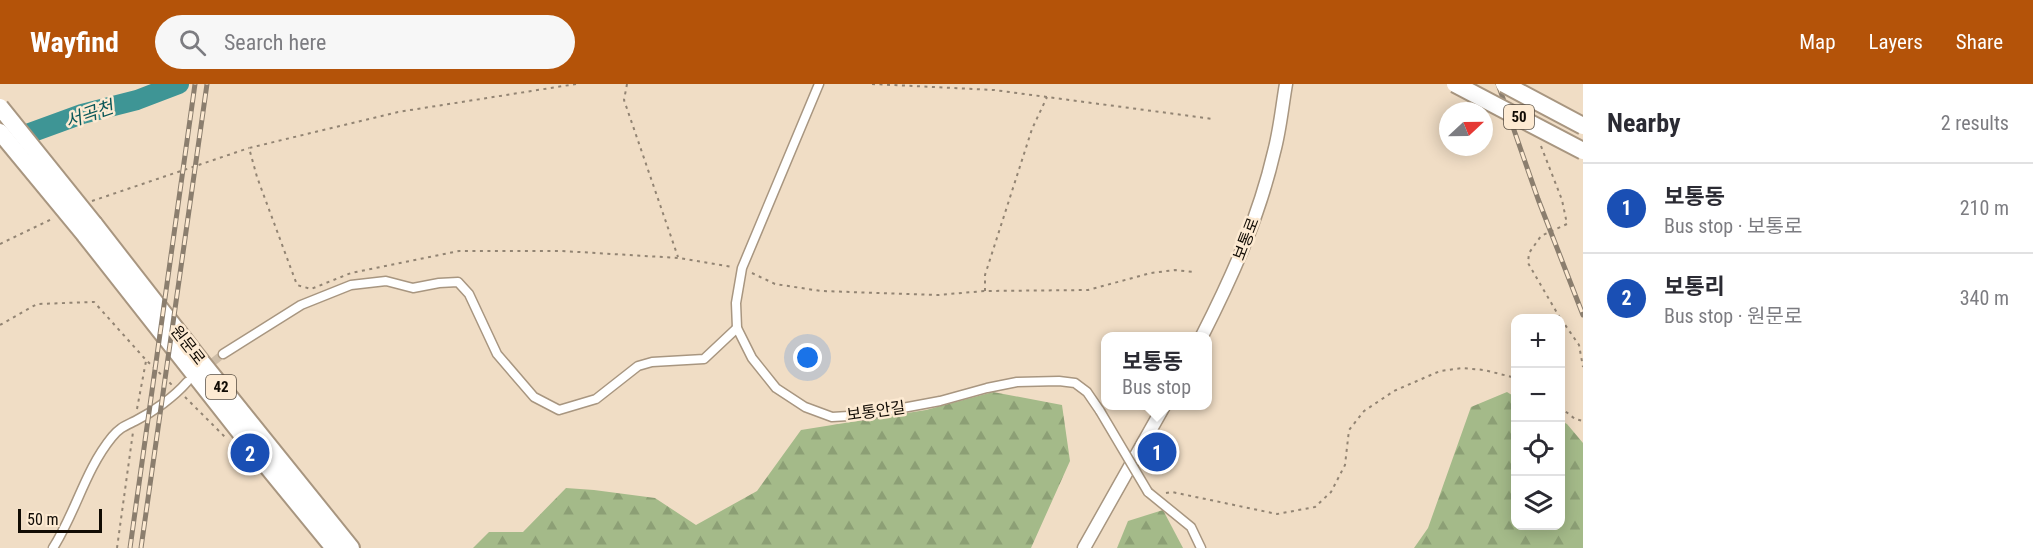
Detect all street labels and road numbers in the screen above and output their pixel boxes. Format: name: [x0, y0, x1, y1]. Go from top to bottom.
road number: 50: [1504, 105, 1534, 129]
street label: 보통로: [1229, 215, 1263, 263]
street label: 원문로: [167, 322, 209, 368]
road number: 42: [206, 375, 236, 399]
street label: 보통안길: [846, 397, 906, 425]

